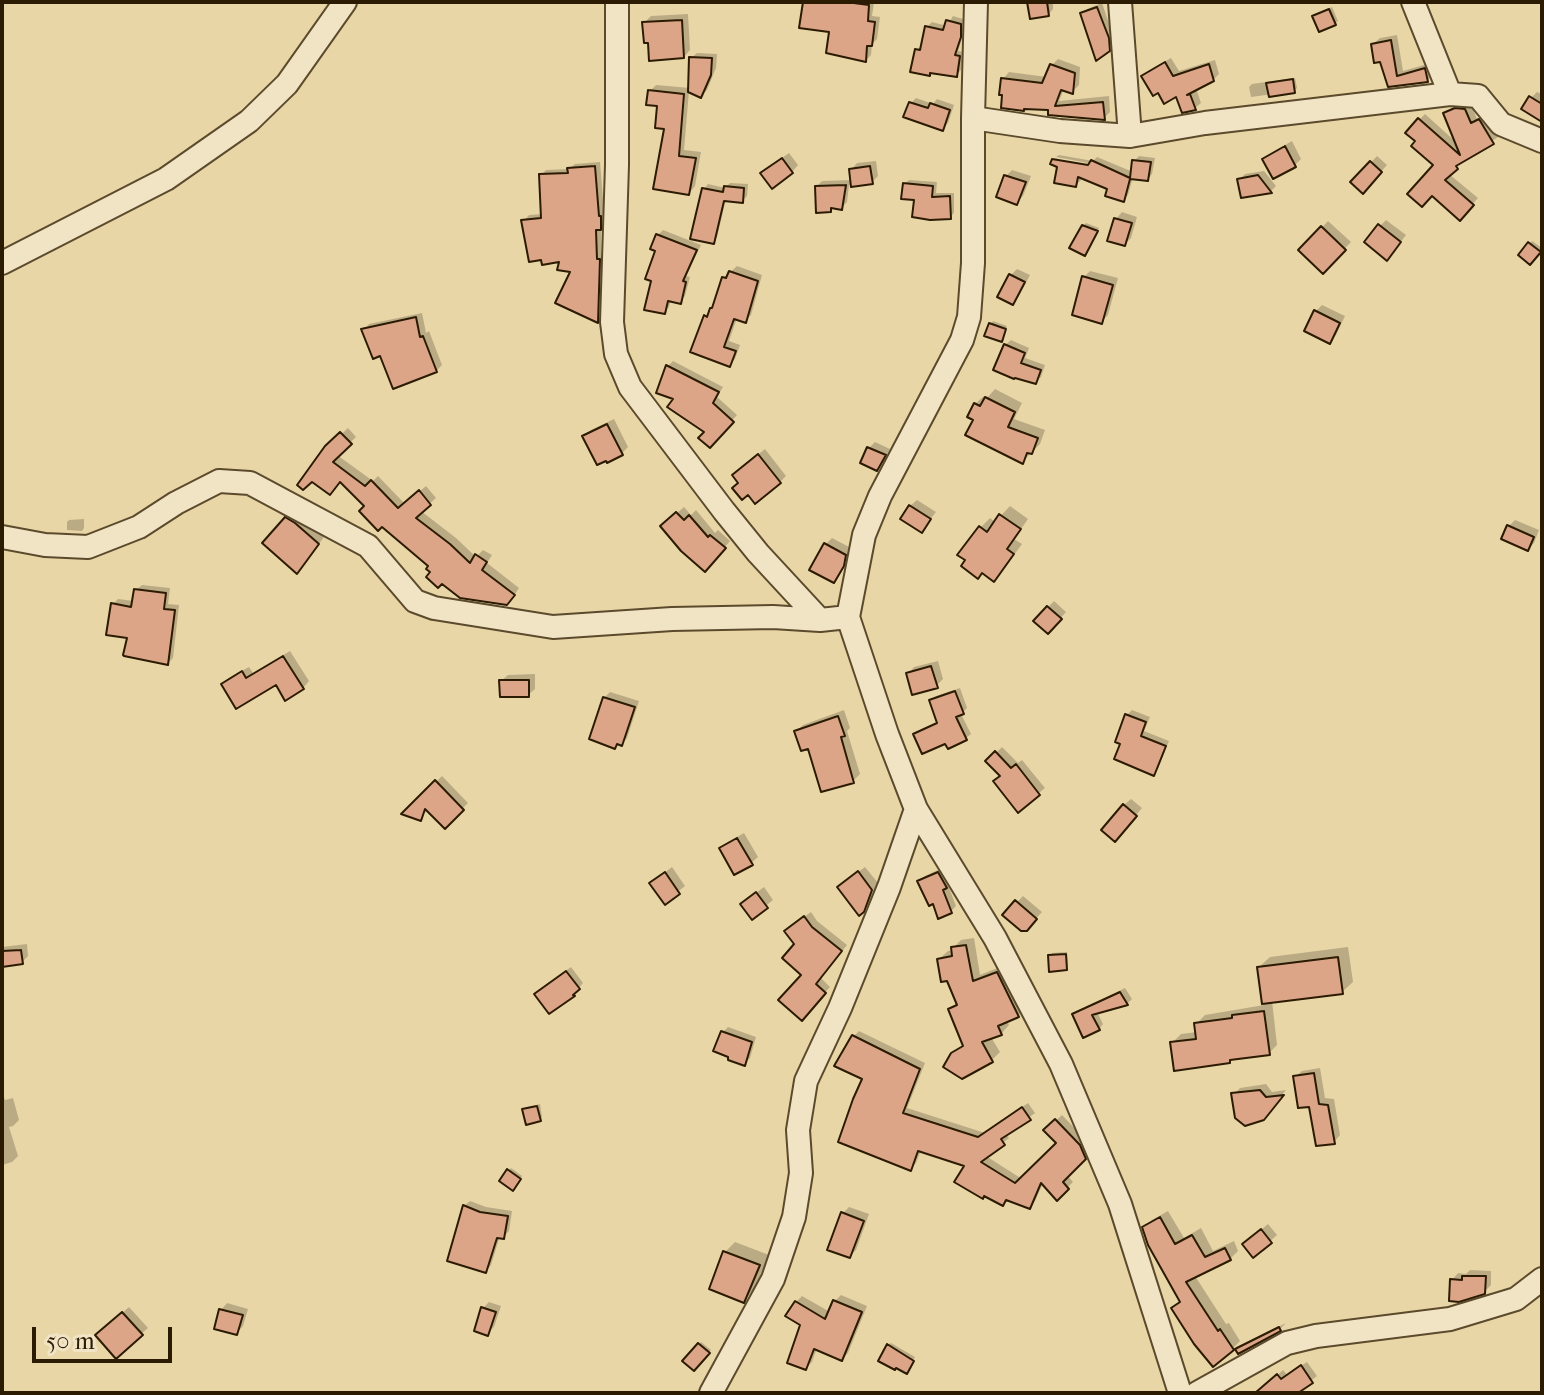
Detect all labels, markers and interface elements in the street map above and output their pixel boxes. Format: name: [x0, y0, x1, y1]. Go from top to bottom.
scale bar: [36, 1311, 176, 1361]
text: 50 m: [46, 1327, 95, 1355]

